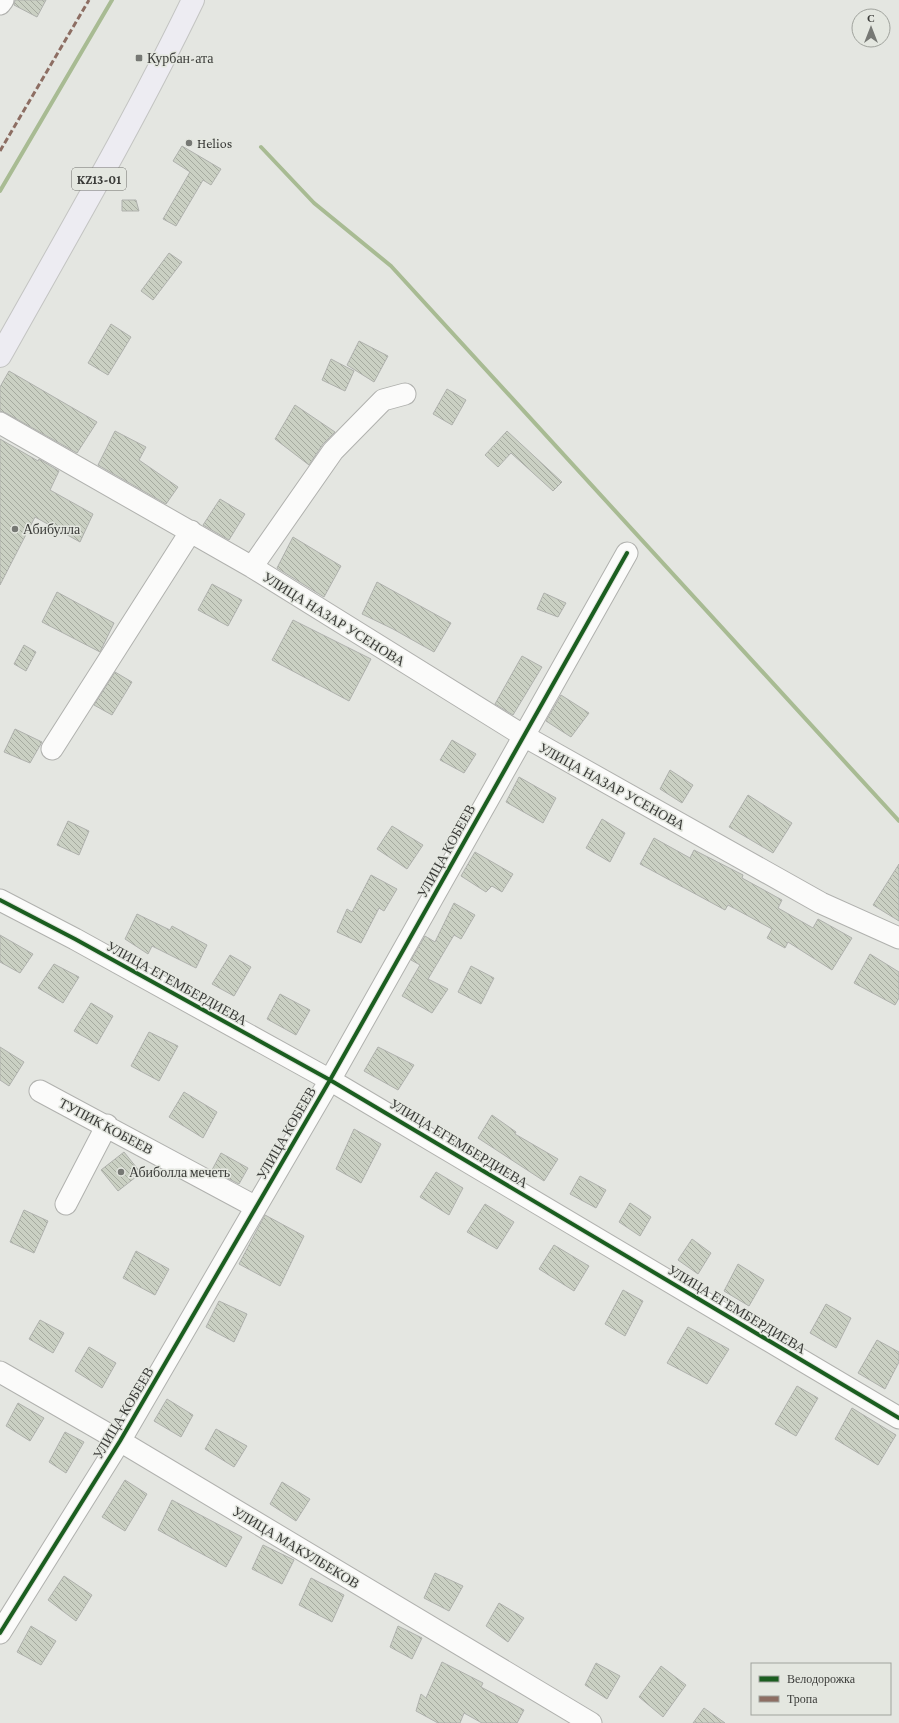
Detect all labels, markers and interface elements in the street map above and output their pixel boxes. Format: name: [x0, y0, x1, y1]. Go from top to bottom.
north arrow: [851, 8, 891, 48]
text: С: [867, 12, 875, 24]
place label: Курбан-ата: [147, 50, 214, 66]
marker: Курбан-ата: [134, 53, 144, 63]
place label: Helios: [197, 135, 232, 151]
marker: Helios: [184, 138, 194, 148]
road number: KZ13-01: [72, 168, 126, 190]
place label: Абибулла: [23, 521, 81, 537]
marker: Абибулла: [10, 524, 20, 534]
street label: УЛИЦА НАЗАР УСЕНОВА: [260, 569, 409, 670]
street label: УЛИЦА НАЗАР УСЕНОВА: [536, 739, 689, 833]
street label: УЛИЦА КОБЕЕВ: [414, 801, 478, 901]
street label: УЛИЦА ЕГЕМБЕРДИЕВА: [104, 938, 251, 1029]
street label: УЛИЦА КОБЕЕВ: [253, 1084, 319, 1182]
street label: ТУПИК КОБЕЕВ: [56, 1094, 156, 1158]
street label: УЛИЦА ЕГЕМБЕРДИЕВА: [387, 1095, 532, 1191]
place label: Абиболла мечеть: [129, 1164, 230, 1180]
marker: Абиболла мечеть: [116, 1167, 126, 1177]
street label: УЛИЦА ЕГЕМБЕРДИЕВА: [665, 1261, 810, 1357]
street label: УЛИЦА КОБЕЕВ: [89, 1364, 157, 1462]
street label: УЛИЦА МАКУЛБЕКОВ: [230, 1503, 362, 1591]
legend: [751, 1663, 891, 1715]
text: Велодорожка: [787, 1672, 856, 1686]
text: Тропа: [787, 1692, 818, 1706]

